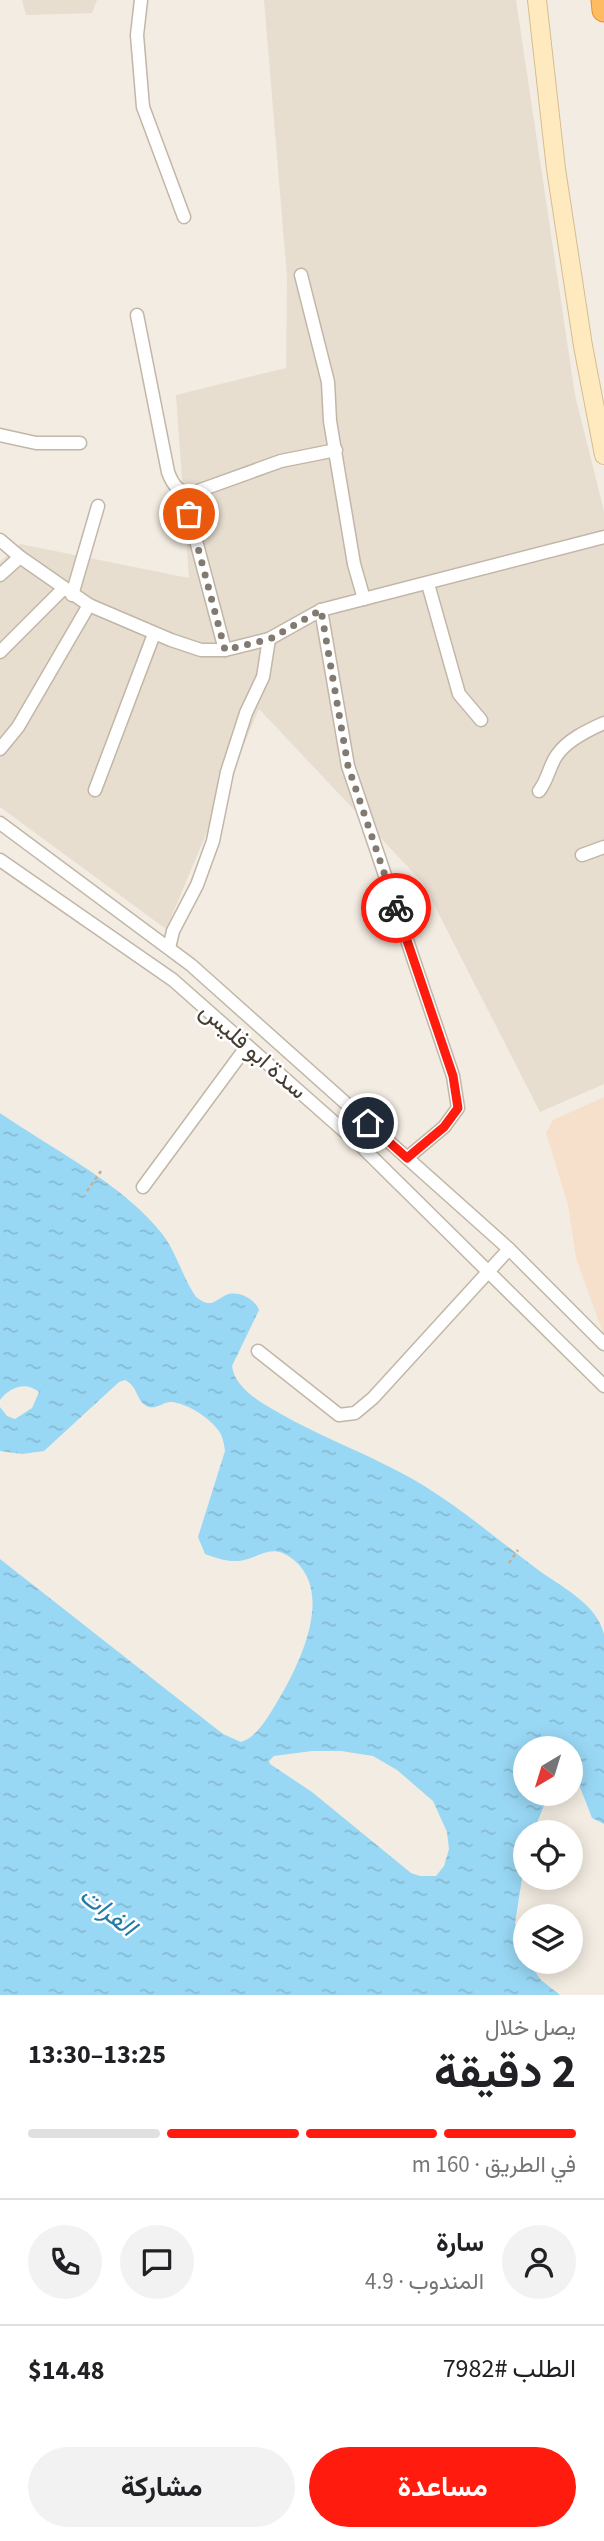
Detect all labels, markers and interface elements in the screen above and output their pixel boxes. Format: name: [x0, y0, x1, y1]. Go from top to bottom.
pin: [159, 484, 219, 544]
icon: bag: [170, 495, 208, 533]
courier: [361, 873, 431, 943]
icon: bike: [377, 889, 415, 927]
street label: سدة ابو فليس: [191, 994, 315, 1108]
pin: [338, 1093, 398, 1153]
icon: home: [349, 1104, 387, 1142]
north arrow: [513, 1736, 583, 1806]
map controls: [513, 1736, 583, 1974]
button: locate: [513, 1820, 583, 1890]
water label: الفرات: [72, 1877, 147, 1947]
button: layers: [513, 1904, 583, 1974]
text: يصل خلال: [485, 2011, 576, 2044]
text: 13:25–13:30: [28, 2036, 166, 2073]
text: 2 دقيقة: [434, 2040, 576, 2105]
text: في الطريق · 160 m: [412, 2148, 576, 2181]
text: سارة: [436, 2224, 484, 2261]
button: phone: [28, 2225, 102, 2299]
button: chat: [120, 2225, 194, 2299]
button: person: [502, 2225, 576, 2299]
text: المندوب · 4.9: [365, 2265, 484, 2298]
text: الطلب #7982: [443, 2350, 576, 2387]
text: $14.48: [28, 2352, 104, 2389]
button: مشاركة: [28, 2447, 295, 2527]
button: مساعدة: [309, 2447, 576, 2527]

